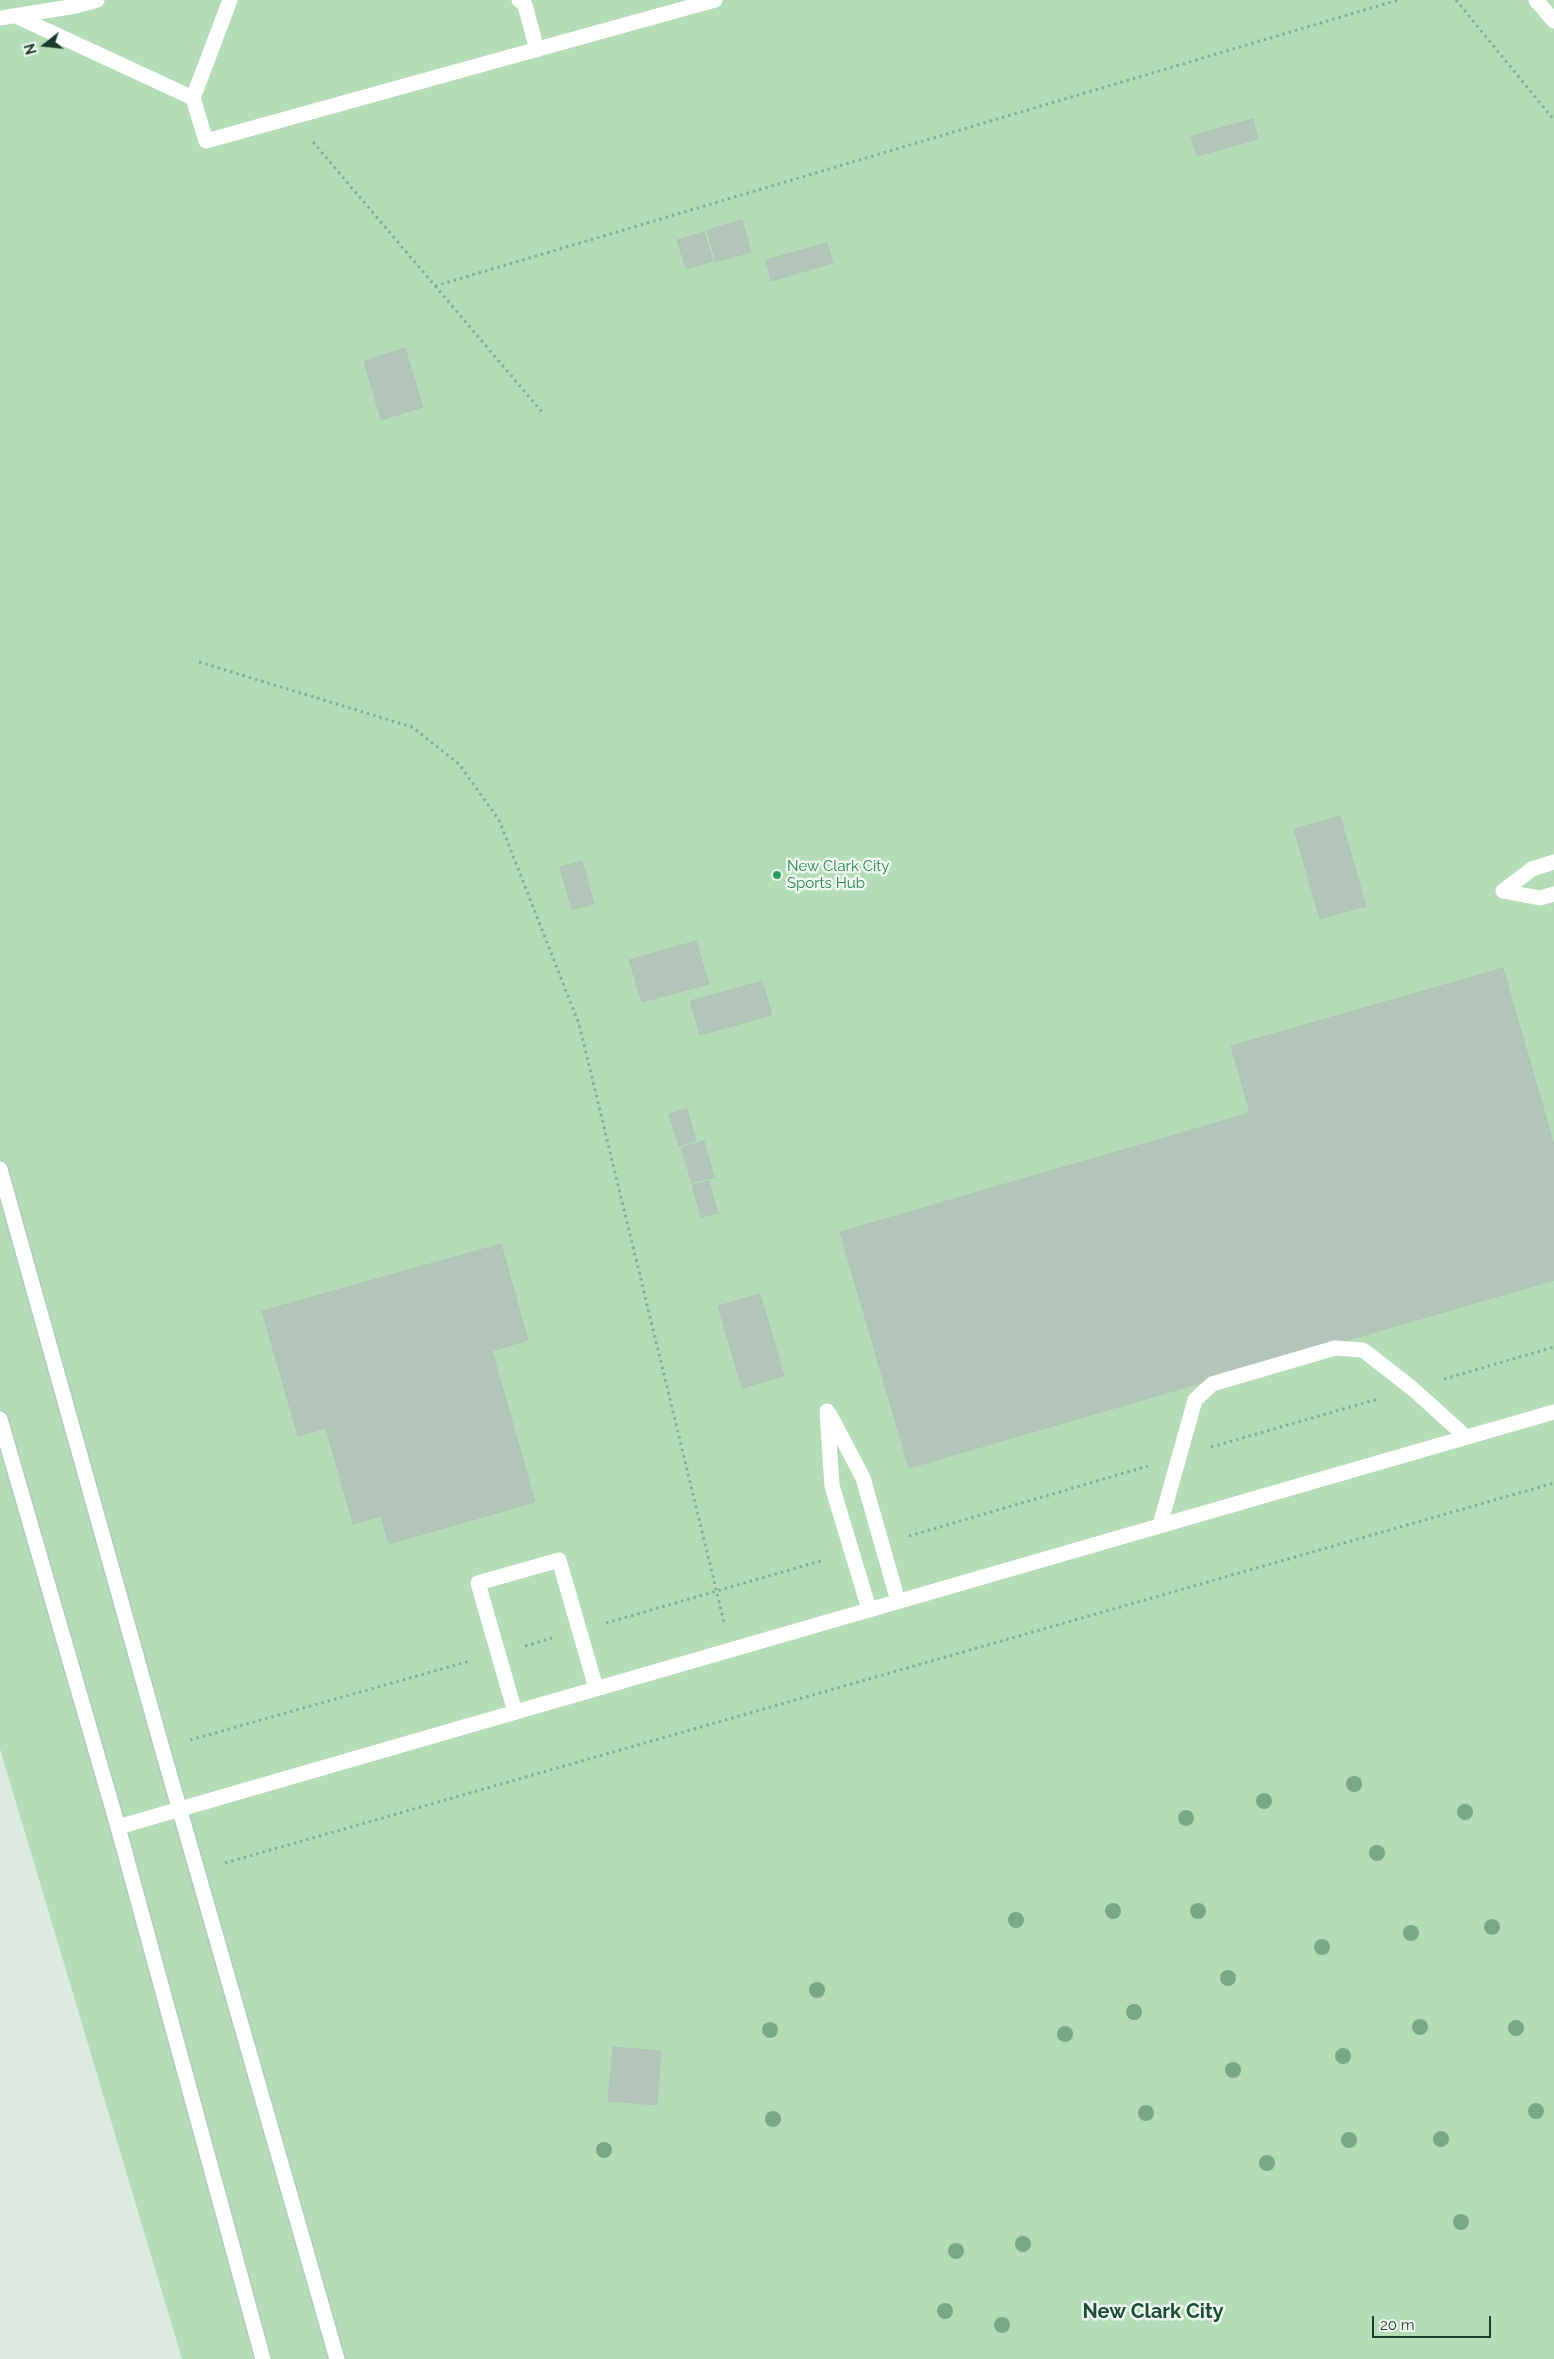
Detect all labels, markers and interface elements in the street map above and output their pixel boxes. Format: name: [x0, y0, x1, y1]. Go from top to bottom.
north arrow: [20, 20, 70, 70]
text: N: [21, 42, 40, 56]
place label: New Clark City Sports Hub: [787, 857, 889, 892]
marker: New Clark City Sports Hub: [771, 869, 783, 881]
district label: New Clark City: [1082, 2300, 1224, 2324]
scale bar: [1374, 2306, 1493, 2338]
text: 20 m: [1380, 2316, 1415, 2334]

